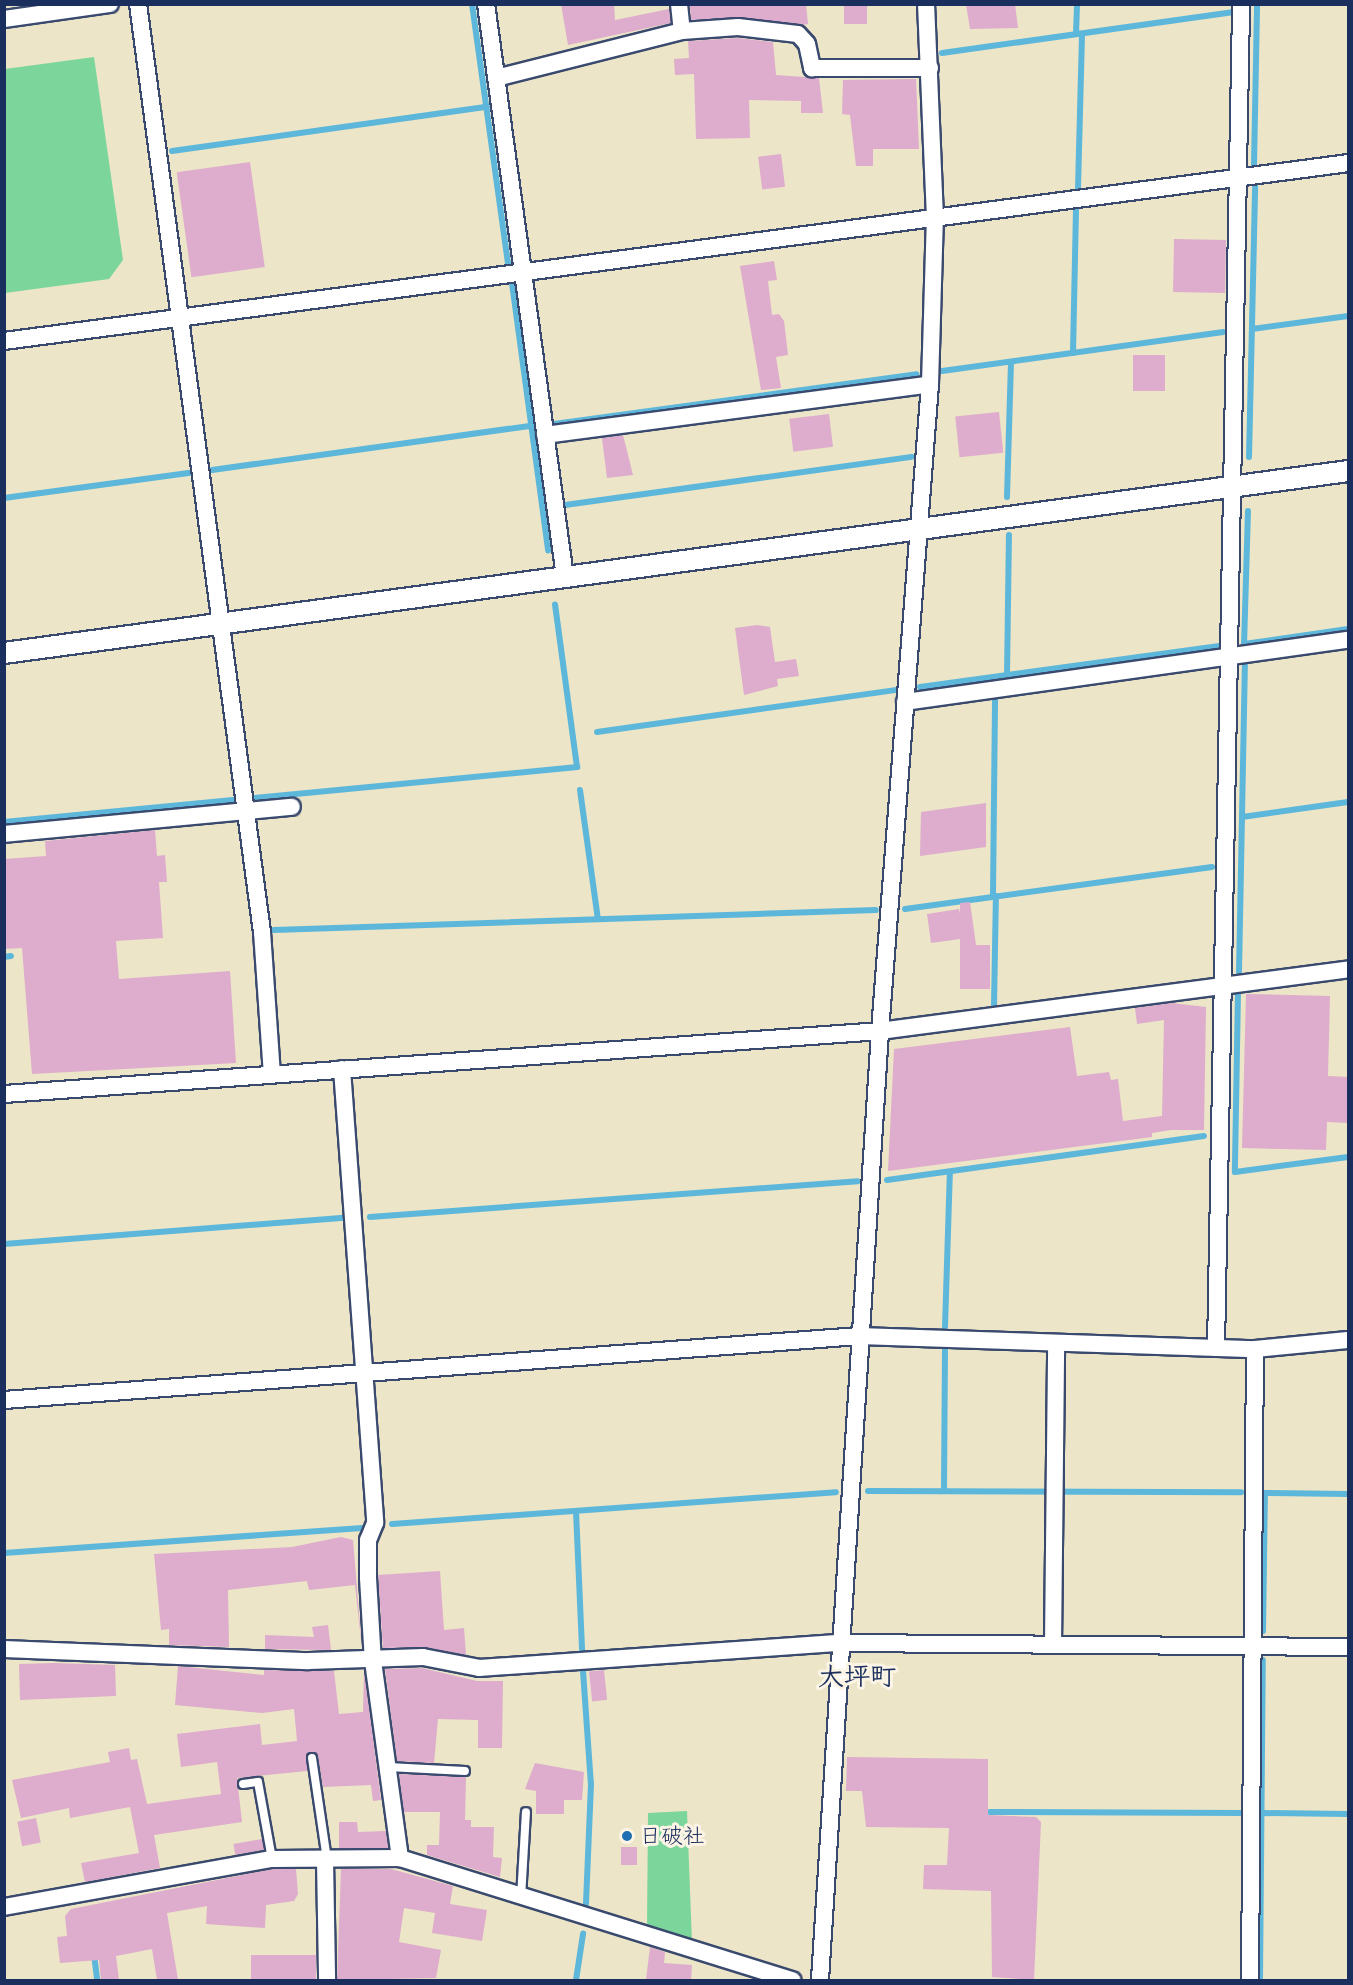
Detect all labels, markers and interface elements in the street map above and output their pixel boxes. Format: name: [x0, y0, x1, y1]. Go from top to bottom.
district label: 大坪町: [818, 1660, 896, 1692]
place label: 日破社: [639, 1823, 705, 1849]
marker: 日破社: [620, 1829, 634, 1843]

